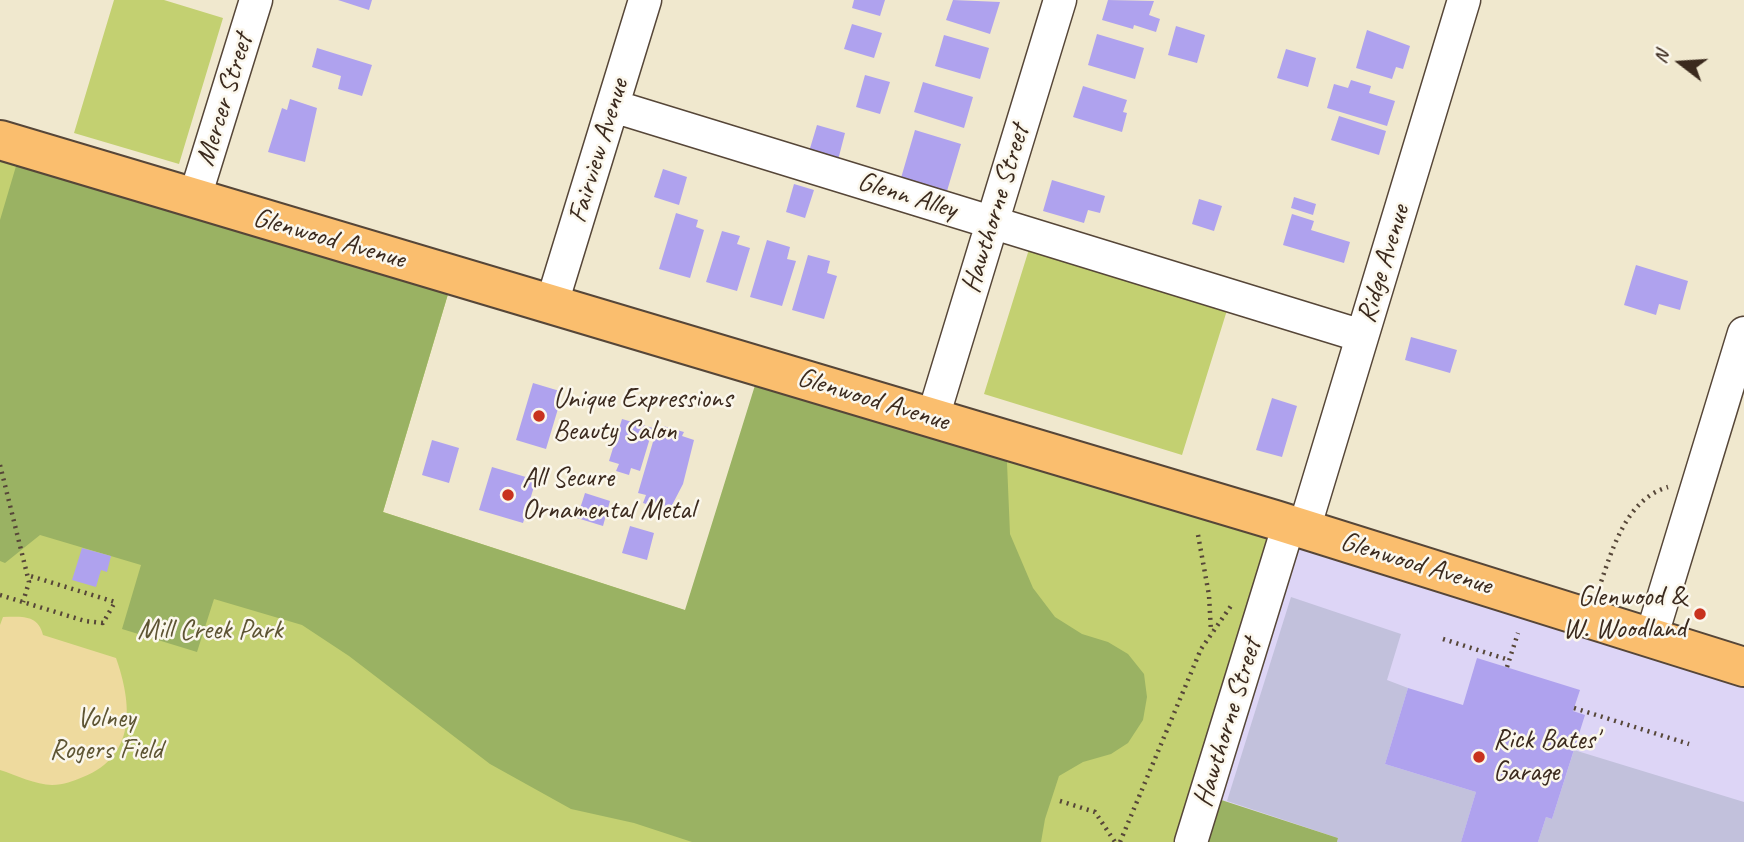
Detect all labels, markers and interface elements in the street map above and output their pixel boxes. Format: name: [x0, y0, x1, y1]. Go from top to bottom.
north arrow: [1646, 28, 1716, 98]
street label: Mercer Street: [189, 30, 261, 170]
text: N: [1648, 48, 1674, 66]
street label: Fairview Avenue: [561, 75, 637, 227]
street label: Hawthorne Street: [955, 121, 1037, 297]
street label: Glenn Alley: [853, 165, 961, 227]
street label: Glenwood Avenue: [249, 201, 409, 277]
street label: Ridge Avenue: [1350, 201, 1418, 327]
street label: Glenwood Avenue: [793, 361, 953, 439]
place label: Unique Expressions Beauty Salon: [553, 383, 732, 449]
marker: Unique Expressions Beauty Salon: [531, 408, 547, 424]
place label: All Secure Ornamental Metal: [522, 462, 695, 528]
marker: All Secure Ornamental Metal: [500, 487, 516, 503]
street label: Glenwood Avenue: [1336, 525, 1496, 603]
place label: Glenwood & W. Woodland: [1563, 581, 1686, 647]
marker: Glenwood & W. Woodland: [1692, 606, 1708, 622]
park label: Mill Creek Park: [138, 614, 282, 648]
street label: Hawthorne Street: [1187, 635, 1269, 811]
park label: Volney Rogers Field: [49, 702, 163, 768]
place label: Rick Bates' Garage: [1493, 724, 1598, 790]
marker: Rick Bates' Garage: [1471, 749, 1487, 765]

